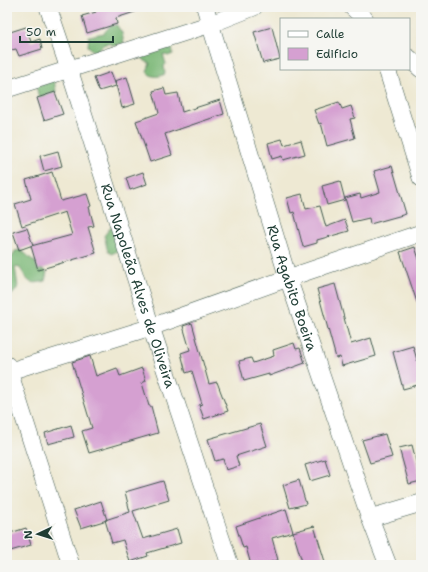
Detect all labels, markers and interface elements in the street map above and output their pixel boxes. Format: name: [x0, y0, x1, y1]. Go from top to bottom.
scale bar: [20, 18, 113, 44]
legend: [280, 18, 410, 70]
text: 50 m: [26, 24, 56, 40]
text: Calle: [316, 26, 345, 42]
text: Edificio: [316, 46, 358, 62]
street label: Rua Napoleão Alves de Oliveira: [97, 181, 180, 391]
street label: Rua Agabito Boeira: [263, 223, 321, 353]
north arrow: [18, 514, 58, 554]
text: N: [21, 530, 36, 540]

